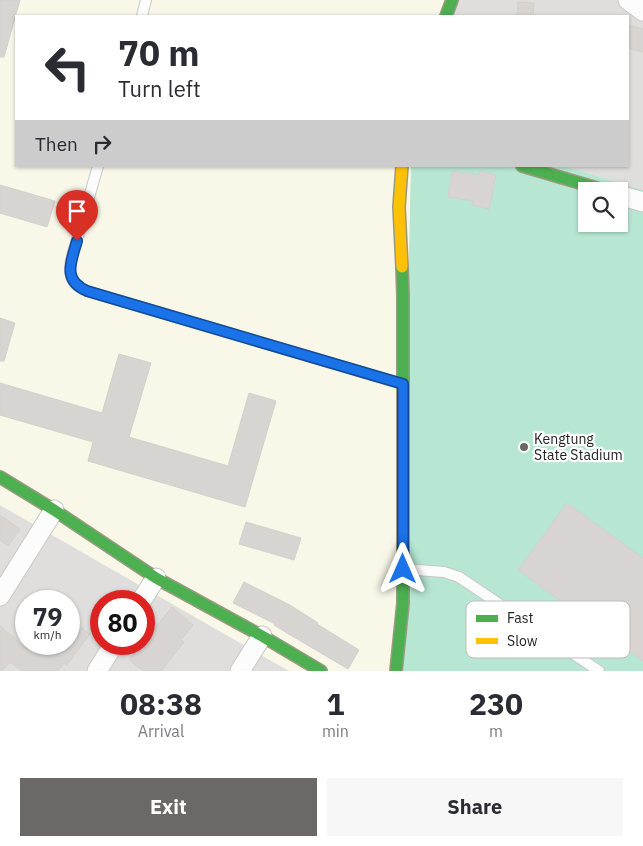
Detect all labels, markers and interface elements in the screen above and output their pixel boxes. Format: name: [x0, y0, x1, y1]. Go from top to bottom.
text: 70 m: [118, 30, 200, 76]
icon: left: [35, 35, 100, 100]
text: Turn left: [118, 74, 201, 103]
icon: right: [88, 130, 116, 158]
text: Then: [35, 132, 78, 156]
map controls: [578, 182, 628, 232]
button: search: [578, 182, 628, 232]
pin: [56, 190, 98, 241]
icon: arrive: [63, 197, 91, 225]
place label: Kengtung State Stadium: [534, 430, 623, 464]
marker: Kengtung State Stadium: [518, 441, 530, 453]
position arrow: [376, 542, 428, 594]
speed limit sign: 80: [90, 590, 155, 655]
text: 79: [32, 600, 63, 633]
legend: [466, 601, 630, 658]
text: Fast: [507, 609, 533, 627]
text: km/h: [33, 627, 62, 642]
text: Slow: [507, 632, 538, 650]
text: 08:38: [120, 684, 202, 723]
text: 1: [326, 684, 344, 723]
text: 230: [469, 684, 523, 723]
text: Arrival: [138, 721, 184, 741]
text: min: [322, 721, 349, 741]
text: m: [489, 721, 503, 741]
button: Exit: [20, 778, 317, 836]
button: Share: [327, 778, 623, 836]

